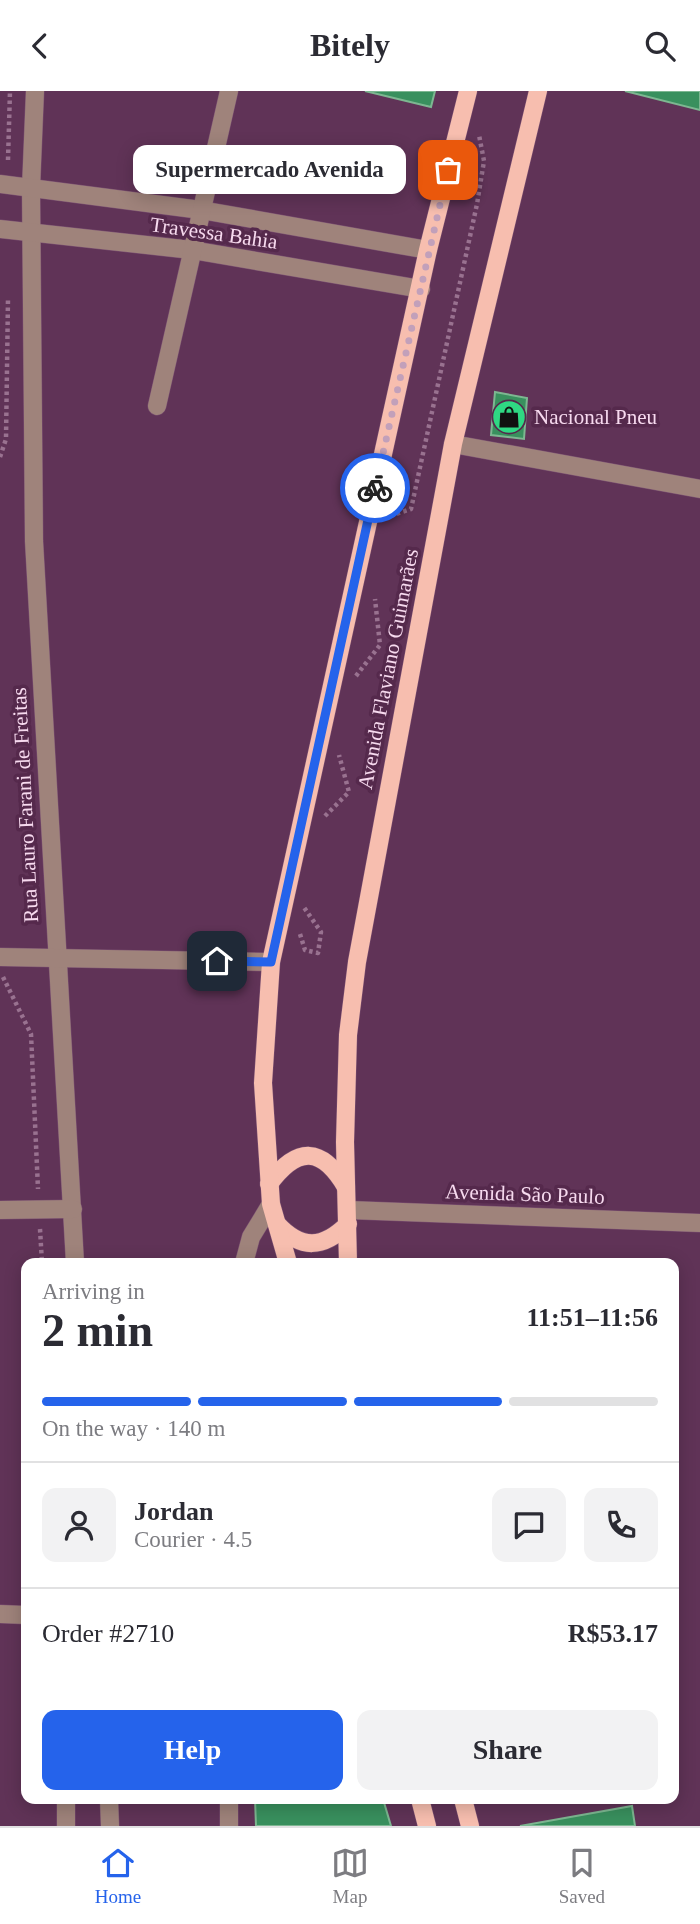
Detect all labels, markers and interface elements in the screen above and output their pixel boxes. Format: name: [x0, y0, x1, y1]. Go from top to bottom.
icon: back: [21, 27, 59, 65]
text: Bitely: [310, 27, 390, 63]
icon: search: [641, 27, 679, 65]
pin: [418, 140, 478, 200]
callout: Supermercado Avenida: [133, 146, 406, 195]
icon: bag: [429, 151, 467, 189]
text: Supermercado Avenida: [155, 157, 384, 182]
street label: Travessa Bahia: [149, 212, 280, 254]
shop icon: Nacional Pneu: [490, 398, 528, 436]
place label: Nacional Pneu: [534, 405, 658, 429]
courier: [340, 453, 410, 523]
icon: bike: [356, 469, 394, 507]
street label: Avenida Flaviano Guimarães: [353, 547, 423, 791]
street label: Rua Lauro Farani de Freitas: [7, 687, 43, 923]
pin: [187, 931, 247, 991]
icon: home: [198, 942, 236, 980]
street label: Avenida São Paulo: [445, 1179, 605, 1209]
text: Arriving in: [42, 1279, 145, 1304]
text: 11:51–11:56: [527, 1303, 658, 1332]
text: 2 min: [42, 1305, 153, 1356]
text: On the way · 140 m: [42, 1416, 225, 1441]
button: person: [42, 1488, 116, 1562]
button: chat: [492, 1488, 566, 1562]
button: phone: [584, 1488, 658, 1562]
text: Jordan: [134, 1497, 213, 1526]
text: Courier · 4.5: [134, 1527, 252, 1552]
text: Order #2710: [42, 1619, 174, 1648]
text: R$53.17: [568, 1619, 658, 1648]
button: Help: [42, 1710, 343, 1790]
button: Share: [357, 1710, 658, 1790]
tab: Home: [95, 1844, 141, 1908]
tab: Map: [331, 1844, 369, 1908]
tab: Saved: [559, 1844, 605, 1908]

